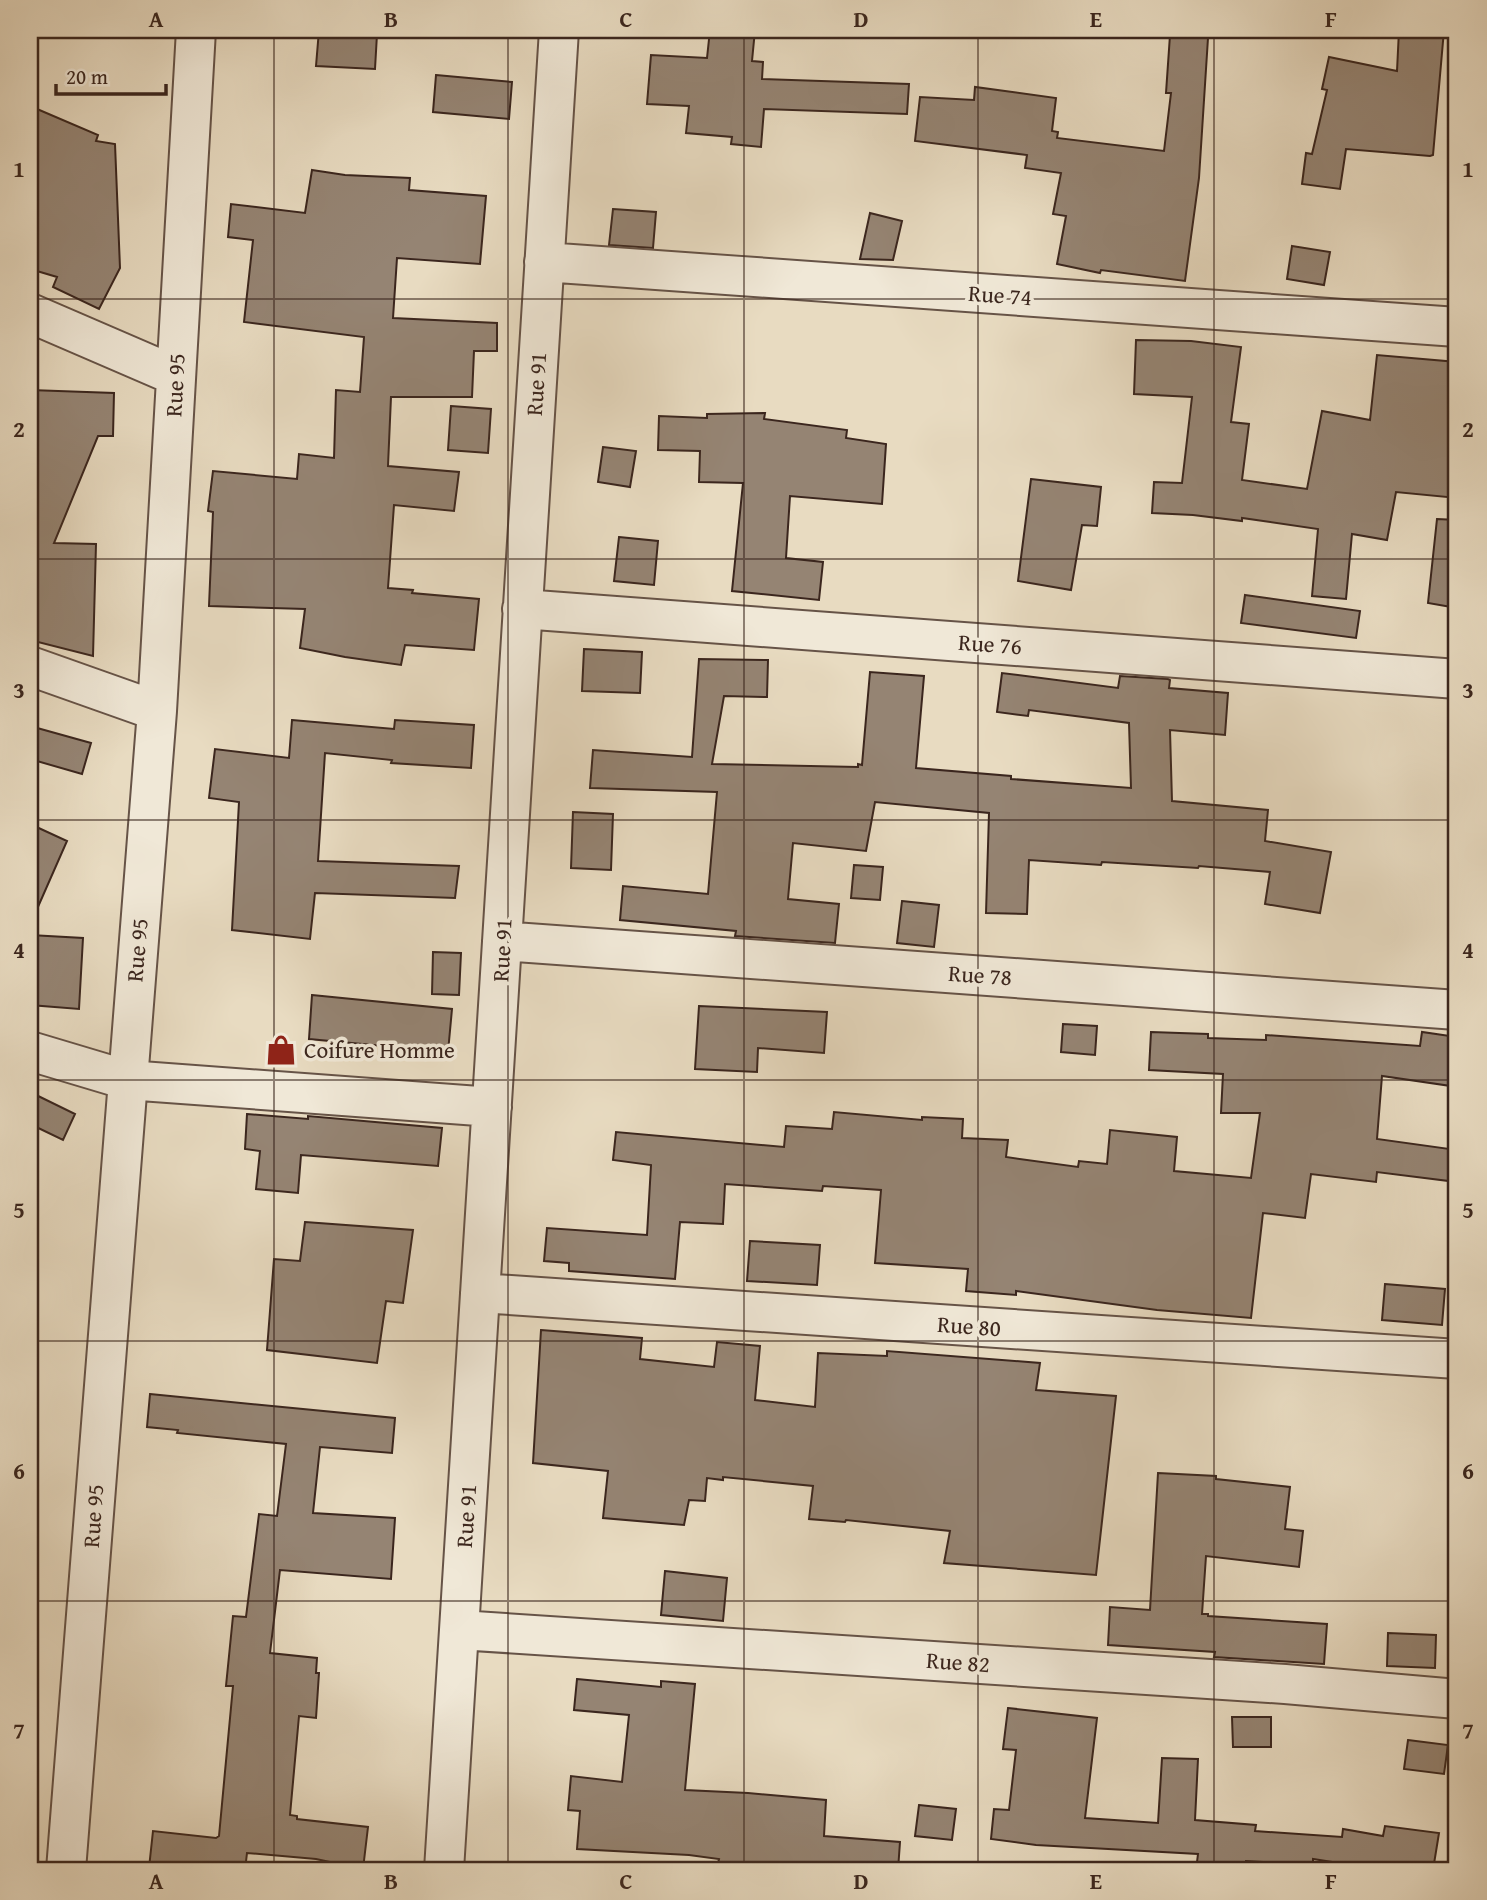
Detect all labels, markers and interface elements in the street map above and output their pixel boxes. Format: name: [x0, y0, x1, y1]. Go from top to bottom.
text: A: [149, 2, 164, 35]
text: B: [384, 2, 398, 35]
text: C: [619, 2, 633, 35]
text: D: [854, 2, 869, 35]
text: E: [1090, 2, 1102, 35]
text: F: [1325, 2, 1337, 35]
scale bar: [56, 52, 166, 96]
text: 20 m: [66, 61, 108, 92]
text: 1: [13, 152, 25, 185]
text: 1: [1462, 152, 1474, 185]
street label: Rue 74: [967, 276, 1033, 313]
street label: Rue 91: [517, 351, 554, 417]
street label: Rue 95: [156, 352, 193, 418]
text: 2: [13, 412, 25, 445]
text: 2: [1462, 412, 1474, 445]
street label: Rue 76: [957, 625, 1023, 662]
text: 3: [13, 673, 25, 706]
text: 3: [1462, 673, 1474, 706]
street label: Rue 95: [117, 917, 156, 983]
street label: Rue 91: [483, 917, 520, 983]
text: 4: [13, 933, 25, 966]
text: 4: [1462, 933, 1474, 966]
street label: Rue 78: [947, 956, 1013, 993]
shop icon: Coifure Homme: [264, 1033, 298, 1067]
place label: Coifure Homme: [304, 1033, 455, 1066]
text: 5: [13, 1193, 25, 1226]
text: 5: [1462, 1193, 1474, 1226]
street label: Rue 80: [936, 1307, 1002, 1344]
text: 6: [13, 1454, 25, 1487]
text: 6: [1462, 1454, 1474, 1487]
street label: Rue 95: [74, 1483, 111, 1549]
street label: Rue 91: [447, 1483, 484, 1549]
street label: Rue 82: [925, 1643, 991, 1680]
text: 7: [13, 1714, 25, 1747]
text: 7: [1462, 1714, 1474, 1747]
text: A: [149, 1864, 164, 1897]
text: B: [384, 1864, 398, 1897]
text: C: [619, 1864, 633, 1897]
text: D: [854, 1864, 869, 1897]
text: E: [1090, 1864, 1102, 1897]
text: F: [1325, 1864, 1337, 1897]

